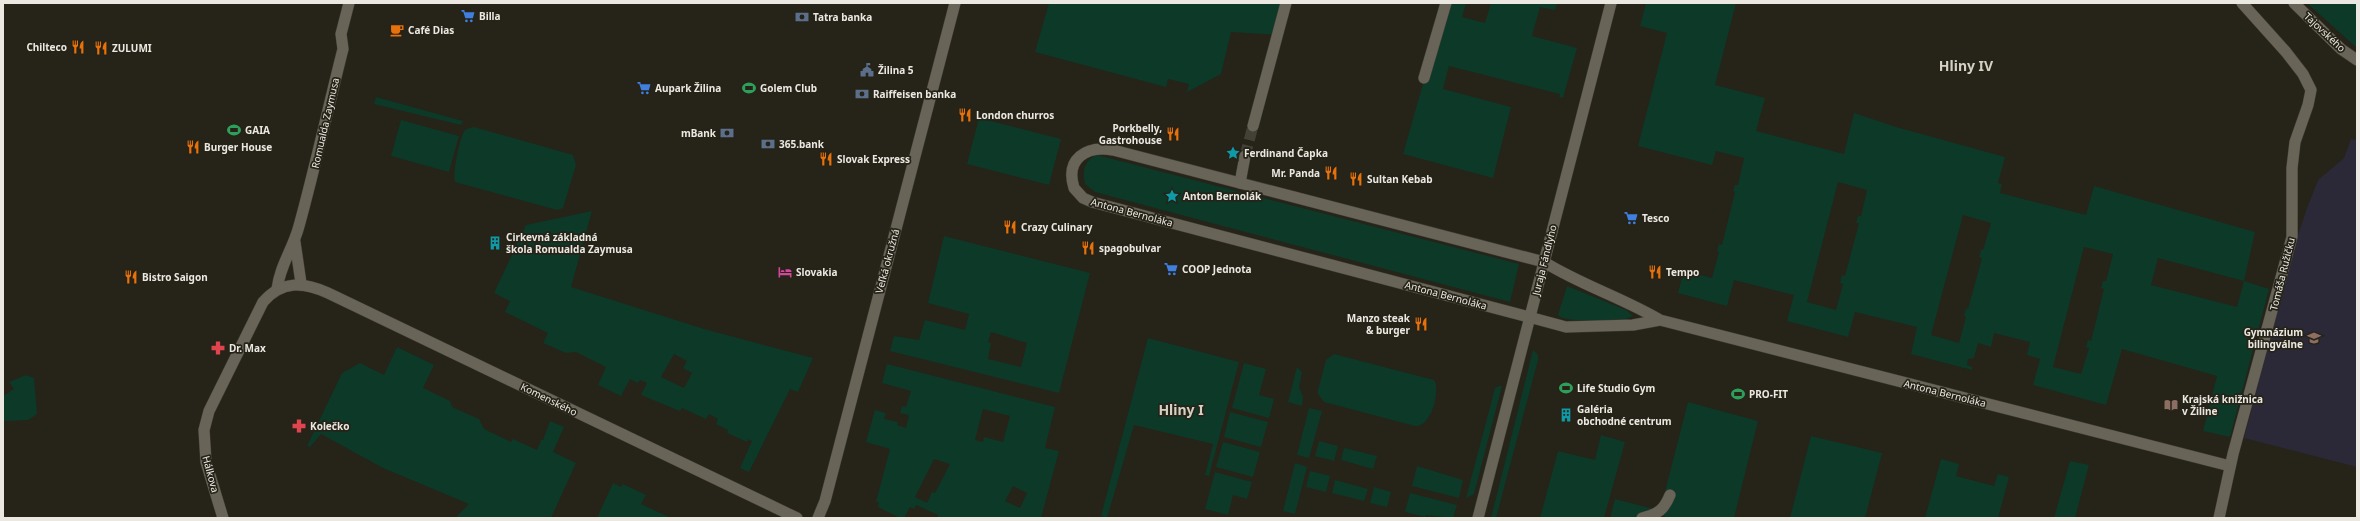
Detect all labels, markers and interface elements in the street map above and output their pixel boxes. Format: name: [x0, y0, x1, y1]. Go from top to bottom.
supermarket icon: Billa: [460, 8, 476, 24]
place label: Billa: [479, 9, 501, 23]
bank icon: Tatra banka: [794, 9, 810, 25]
street label: Tajovského: [2301, 9, 2349, 55]
place label: Tatra banka: [813, 10, 872, 24]
cafe icon: Café Dias: [389, 22, 405, 38]
place label: Café Dias: [408, 23, 454, 37]
restaurant icon: Chilteco: [70, 39, 86, 55]
place label: Chilteco: [26, 40, 67, 54]
restaurant icon: ZULUMI: [93, 40, 109, 56]
place label: ZULUMI: [112, 41, 152, 55]
district label: Hliny IV: [1939, 56, 1994, 75]
public building icon: Žilina 5: [859, 62, 875, 78]
place label: Žilina 5: [878, 63, 914, 77]
street label: Romualda Zaymusa: [308, 76, 342, 170]
supermarket icon: Aupark Žilina: [636, 80, 652, 96]
sports icon: Golem Club: [741, 80, 757, 96]
place label: Aupark Žilina: [655, 81, 721, 95]
place label: Golem Club: [760, 81, 817, 95]
bank icon: Raiffeisen banka: [854, 86, 870, 102]
place label: Raiffeisen banka: [873, 87, 956, 101]
restaurant icon: London churros: [957, 107, 973, 123]
place label: London churros: [976, 108, 1054, 122]
place label: Porkbelly, Gastrohouse: [1099, 121, 1162, 147]
sports icon: GAIA: [226, 122, 242, 138]
place label: GAIA: [245, 123, 270, 137]
bank icon: mBank: [719, 125, 735, 141]
place label: mBank: [681, 126, 717, 140]
restaurant icon: Porkbelly, Gastrohouse: [1165, 126, 1181, 142]
bank icon: 365.bank: [760, 136, 776, 152]
place label: 365.bank: [779, 137, 825, 151]
restaurant icon: Burger House: [185, 139, 201, 155]
place label: Burger House: [204, 140, 272, 154]
place icon: Ferdinand Čapka: [1225, 145, 1241, 161]
place label: Ferdinand Čapka: [1244, 146, 1328, 160]
restaurant icon: Slovak Express: [818, 151, 834, 167]
place label: Slovak Express: [837, 152, 910, 166]
restaurant icon: Mr. Panda: [1323, 165, 1339, 181]
place label: Mr. Panda: [1271, 166, 1320, 180]
restaurant icon: Sultan Kebab: [1348, 171, 1364, 187]
place label: Sultan Kebab: [1367, 172, 1433, 186]
place icon: Anton Bernolák: [1164, 188, 1180, 204]
place label: Anton Bernolák: [1183, 189, 1262, 203]
street label: Antona Bernoláka: [1089, 194, 1175, 230]
supermarket icon: Tesco: [1623, 210, 1639, 226]
place label: Tesco: [1642, 211, 1669, 225]
restaurant icon: Crazy Culinary: [1002, 219, 1018, 235]
place label: Crazy Culinary: [1021, 220, 1093, 234]
street label: Juraja Fándlyho: [1528, 223, 1560, 298]
street label: Veľká okružná: [872, 227, 902, 295]
place label: Cirkevná základná škola Romualda Zaymusa: [506, 230, 633, 256]
building icon: Cirkevná základná škola Romualda Zaymusa: [487, 235, 503, 251]
street label: Tomáša Ružičku: [2266, 236, 2298, 312]
restaurant icon: spagobulvar: [1080, 240, 1096, 256]
place label: spagobulvar: [1099, 241, 1161, 255]
supermarket icon: COOP Jednota: [1163, 261, 1179, 277]
place label: COOP Jednota: [1182, 262, 1252, 276]
hotel icon: Slovakia: [777, 264, 793, 280]
restaurant icon: Tempo: [1647, 264, 1663, 280]
place label: Slovakia: [796, 265, 837, 279]
place label: Tempo: [1666, 265, 1699, 279]
restaurant icon: Bistro Saigon: [123, 269, 139, 285]
place label: Bistro Saigon: [142, 270, 208, 284]
street label: Antona Bernoláka: [1403, 277, 1489, 313]
place label: Manzo steak & burger: [1347, 311, 1411, 337]
restaurant icon: Manzo steak & burger: [1413, 316, 1429, 332]
place label: Gymnázium bilingválne: [2244, 325, 2303, 351]
school or university icon: Gymnázium bilingválne: [2306, 330, 2322, 346]
pharmacy icon: Dr. Max: [210, 340, 226, 356]
place label: Dr. Max: [229, 341, 266, 355]
street label: Antona Bernoláka: [1902, 376, 1988, 410]
street label: Komenského: [518, 379, 580, 419]
sports icon: Life Studio Gym: [1558, 380, 1574, 396]
place label: Life Studio Gym: [1577, 381, 1655, 395]
sports icon: PRO-FIT: [1730, 386, 1746, 402]
place label: PRO-FIT: [1749, 387, 1788, 401]
place label: Krajská knižnica v Žiline: [2182, 392, 2263, 418]
library icon: Krajská knižnica v Žiline: [2163, 397, 2179, 413]
district label: Hliny I: [1158, 400, 1204, 419]
place label: Galéria obchodné centrum: [1577, 402, 1672, 428]
building icon: Galéria obchodné centrum: [1558, 407, 1574, 423]
pharmacy icon: Kolečko: [291, 418, 307, 434]
place label: Kolečko: [310, 419, 349, 433]
street label: Hálkova: [199, 454, 223, 494]

